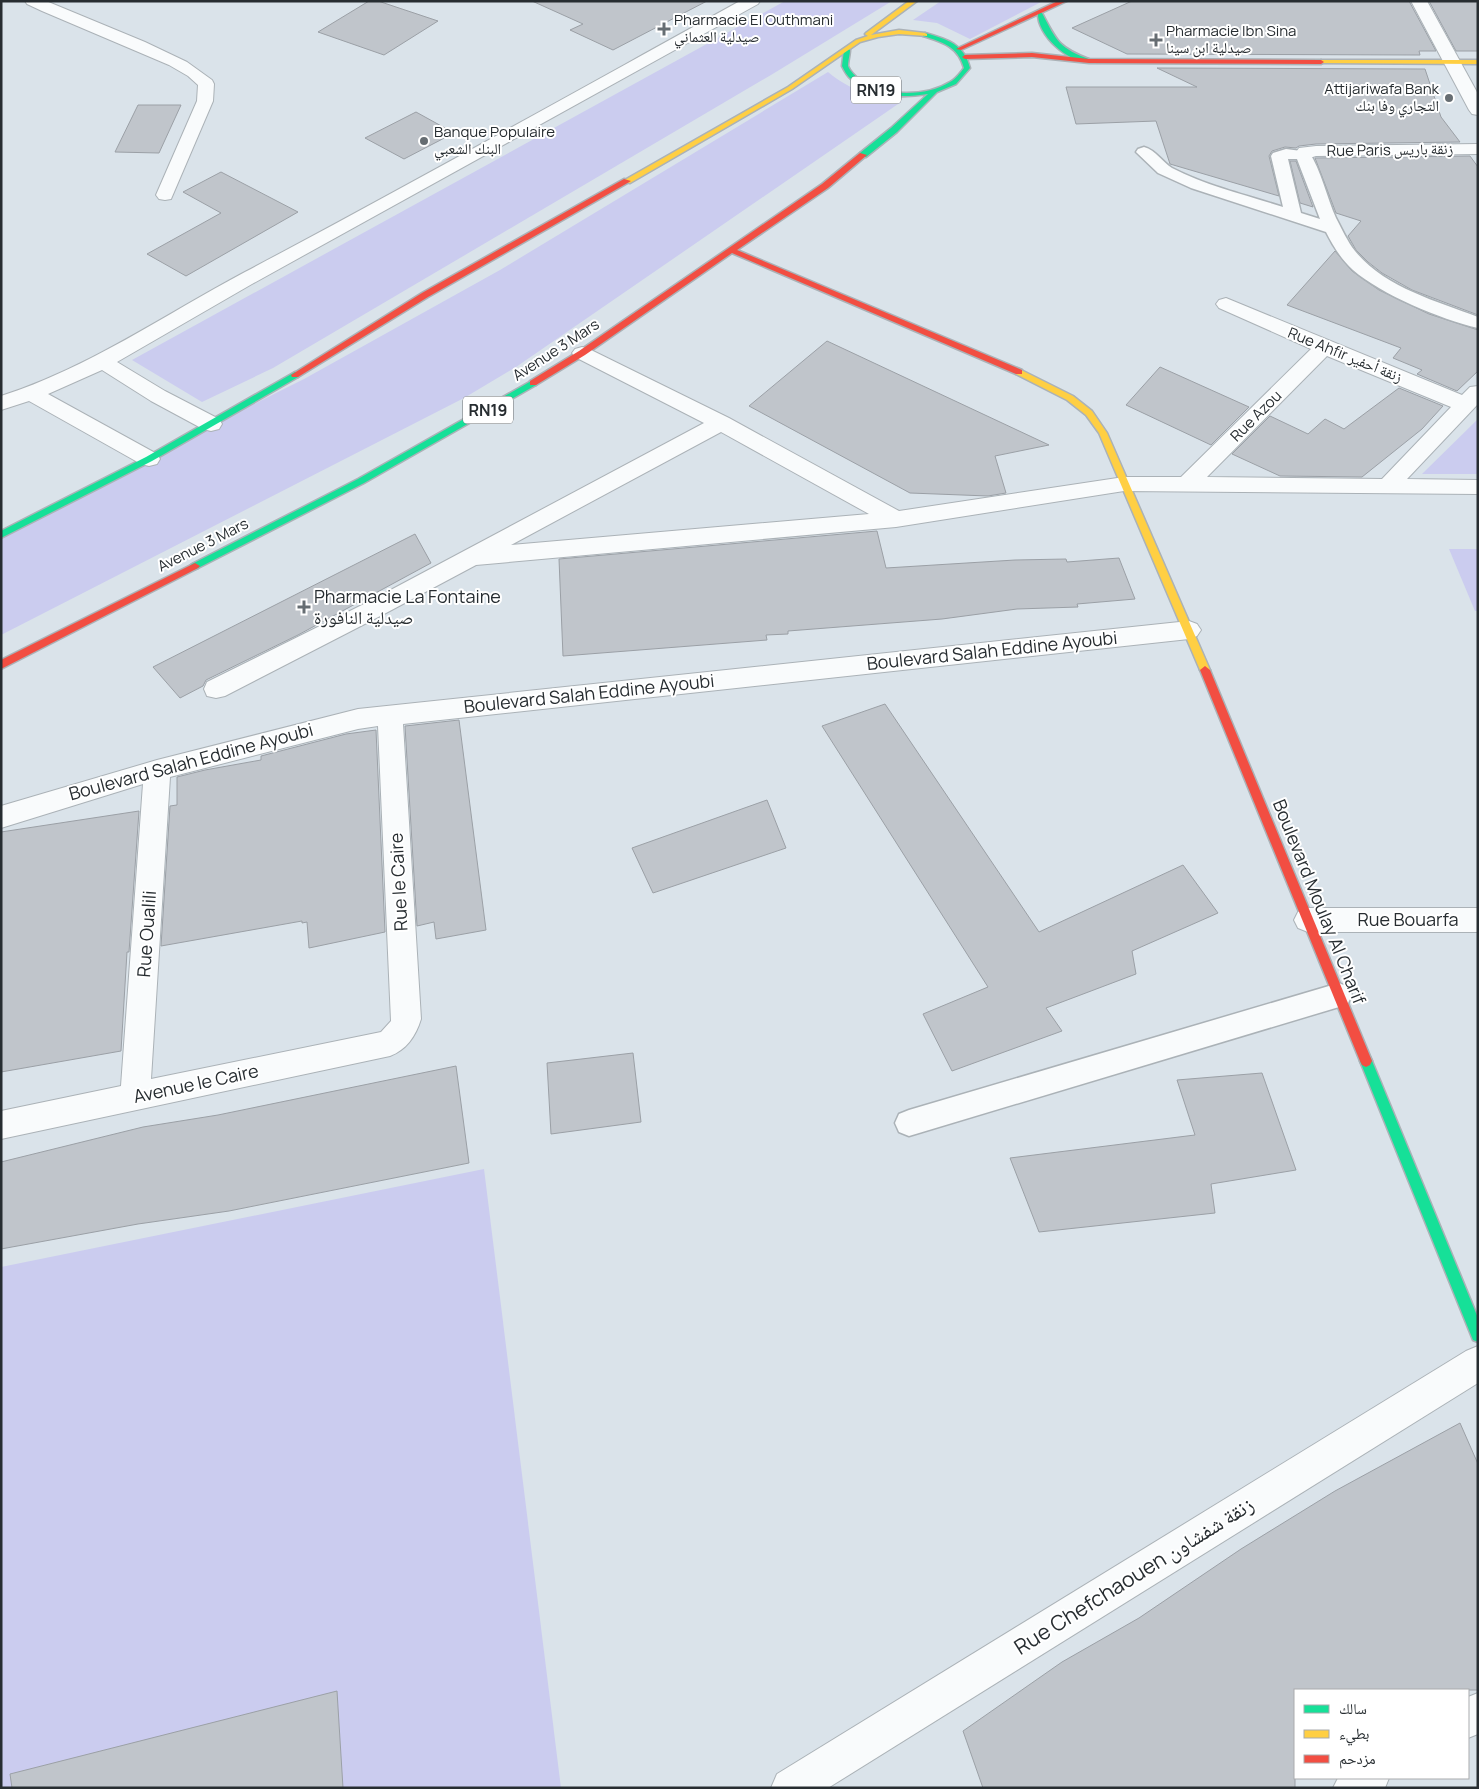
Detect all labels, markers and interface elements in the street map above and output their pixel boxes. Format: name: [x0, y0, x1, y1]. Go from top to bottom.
place label: Pharmacie El Outhmani صيدلية العثماني: [674, 9, 833, 49]
place label: Pharmacie Ibn Sina صيدلية ابن سينا: [1166, 20, 1296, 58]
marker: Pharmacie El Outhmani صيدلية العثماني: [658, 23, 670, 35]
marker: Pharmacie Ibn Sina صيدلية ابن سينا: [1150, 34, 1162, 46]
road number: RN19: [851, 76, 901, 104]
place label: Attijariwafa Bank التجاري وفا بنك: [1324, 78, 1440, 118]
marker: Attijariwafa Bank التجاري وفا بنك: [1443, 92, 1455, 104]
place label: Banque Populaire البنك الشعبي: [434, 121, 555, 161]
marker: Banque Populaire البنك الشعبي: [418, 135, 430, 147]
street label: Rue Paris زنقة باريس: [1327, 138, 1454, 161]
street label: Avenue 3 Mars: [508, 314, 603, 386]
street label: Rue Ahfir زنقة أحفير: [1285, 322, 1406, 387]
street label: Rue Azou: [1225, 385, 1286, 446]
road number: RN19: [463, 396, 513, 424]
street label: Avenue 3 Mars: [154, 513, 252, 577]
place label: Pharmacie La Fontaine صيدلية النافورة: [314, 584, 501, 629]
marker: Pharmacie La Fontaine صيدلية النافورة: [298, 601, 310, 613]
street label: Boulevard Salah Eddine Ayoubi: [865, 625, 1118, 675]
street label: Boulevard Salah Eddine Ayoubi: [462, 668, 715, 718]
street label: Boulevard Salah Eddine Ayoubi: [66, 717, 316, 805]
street label: Boulevard Moulay Al Charif: [1268, 796, 1372, 1008]
street label: Rue le Caire: [383, 832, 413, 932]
street label: Rue Oualili: [131, 890, 161, 978]
street label: Rue Bouarfa: [1357, 907, 1459, 931]
street label: Avenue le Caire: [131, 1058, 261, 1108]
street label: Rue Chefchaouen زنقة شفشاون: [1008, 1490, 1258, 1660]
legend: [1294, 1689, 1469, 1779]
text: سالك: [1339, 1698, 1367, 1719]
text: بطيء: [1339, 1723, 1369, 1746]
text: مزدحم: [1339, 1748, 1376, 1769]

